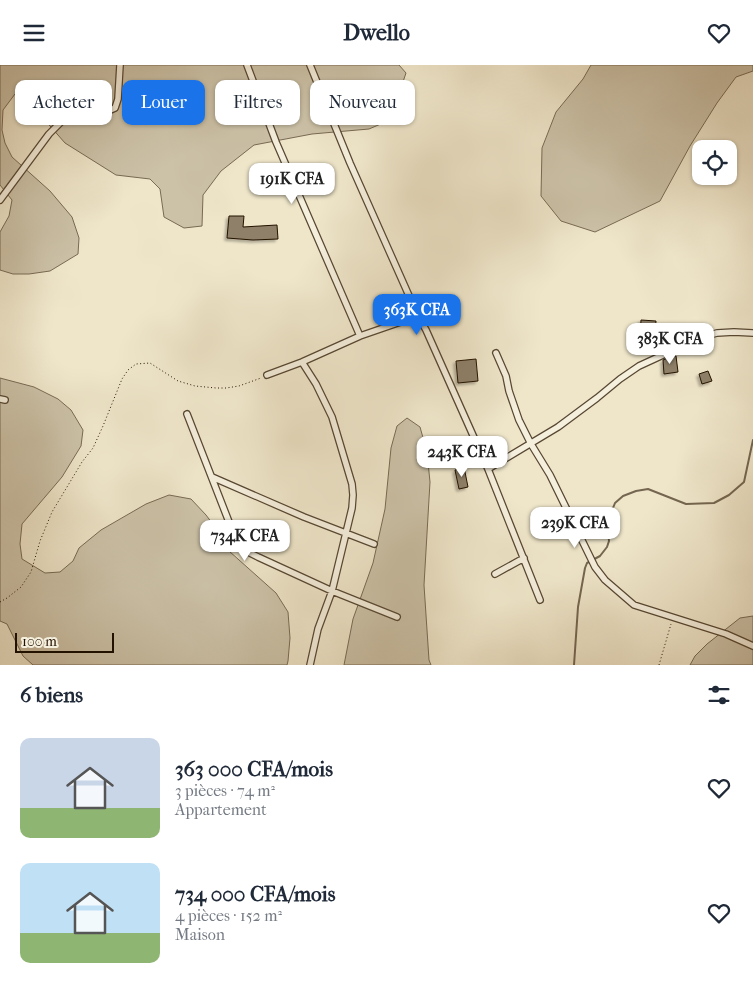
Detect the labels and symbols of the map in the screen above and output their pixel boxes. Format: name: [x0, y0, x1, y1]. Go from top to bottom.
pin: 191K CFA: [240, 163, 344, 205]
pin: 363K CFA: [365, 293, 469, 336]
pin: 383K CFA: [618, 323, 722, 365]
pin: 243K CFA: [410, 435, 514, 478]
pin: 239K CFA: [523, 507, 627, 549]
pin: 734K CFA: [193, 519, 297, 562]
scale bar: [15, 630, 114, 653]

